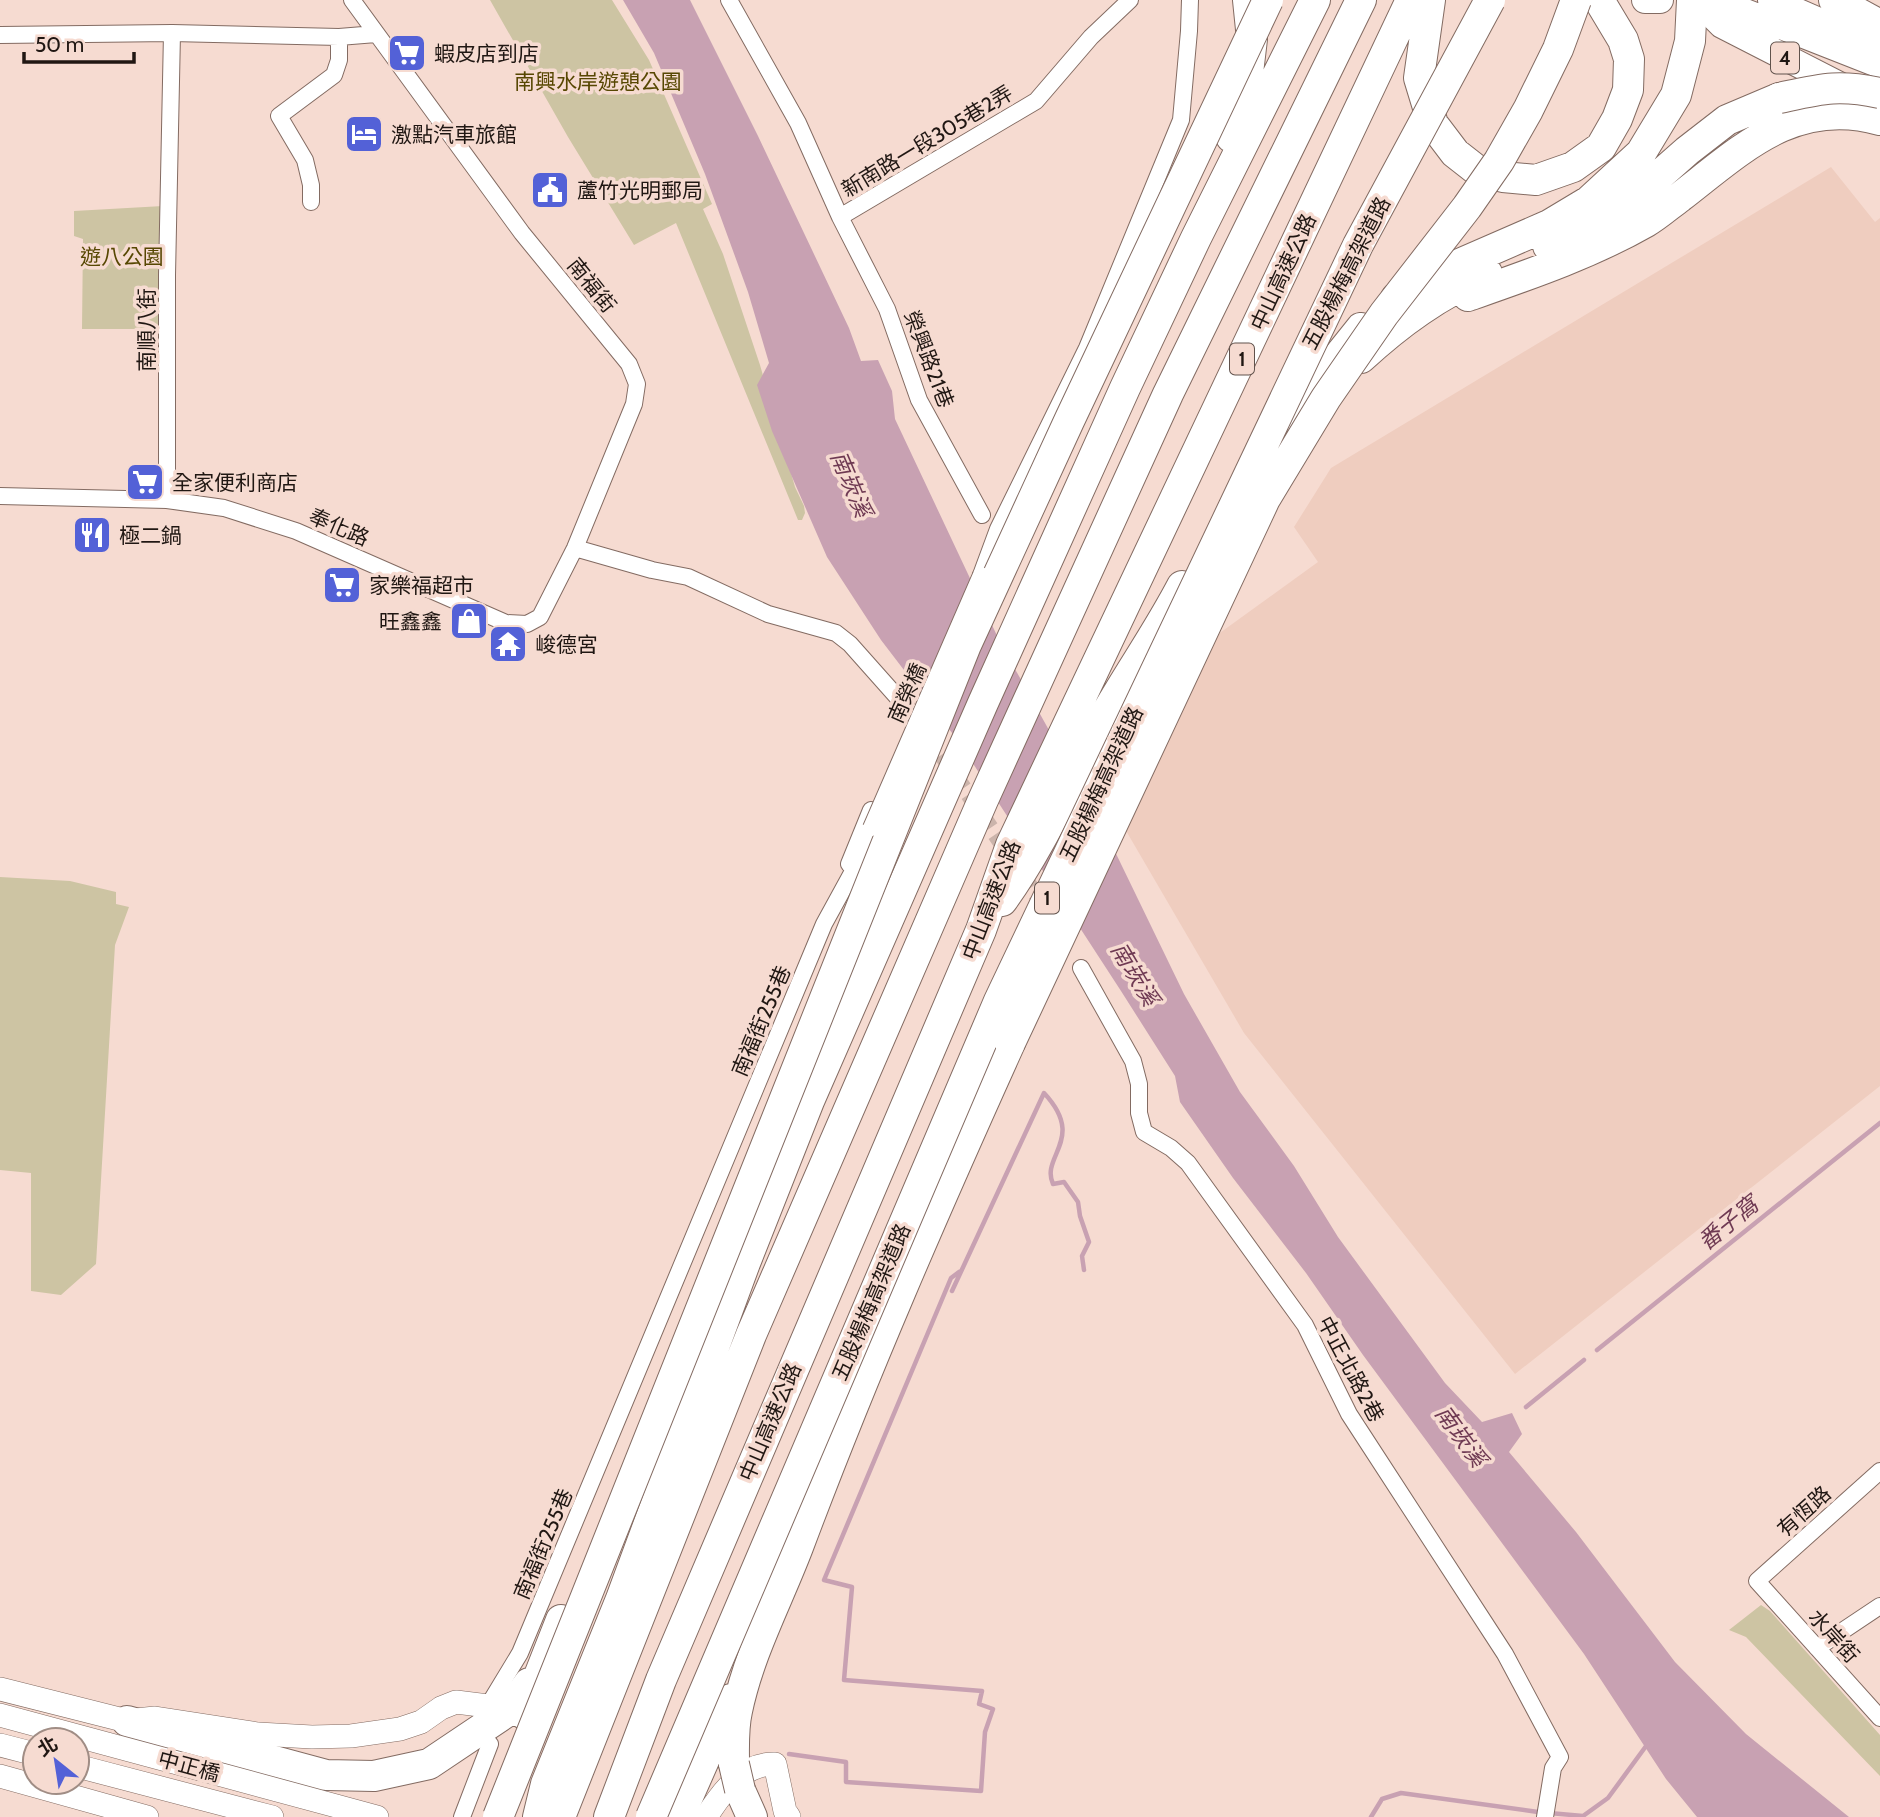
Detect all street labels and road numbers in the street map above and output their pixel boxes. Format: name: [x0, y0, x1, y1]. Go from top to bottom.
road number: 4: [1771, 43, 1799, 74]
street label: 新南路一段305巷2弄: [837, 80, 1017, 202]
street label: 五股楊梅高架道路: [1297, 192, 1395, 354]
street label: 中山高速公路: [1245, 210, 1321, 334]
street label: 南福街: [562, 253, 622, 317]
street label: 南順八街: [134, 288, 159, 372]
street label: 榮興路21巷: [899, 307, 959, 411]
road number: 1: [1230, 344, 1254, 374]
street label: 奉化路: [305, 503, 373, 551]
street label: 南榮橋: [883, 659, 931, 727]
street label: 五股楊梅高架道路: [1054, 703, 1148, 865]
street label: 中山高速公路: [957, 837, 1025, 963]
road number: 1: [1035, 882, 1059, 914]
street label: 南福街255巷: [726, 962, 796, 1080]
street label: 五股楊梅高架道路: [827, 1220, 915, 1384]
street label: 中正北路2巷: [1313, 1312, 1389, 1426]
street label: 中山高速公路: [734, 1359, 806, 1485]
street label: 有恆路: [1772, 1481, 1836, 1541]
street label: 南福街255巷: [508, 1485, 578, 1603]
street label: 水岸街: [1804, 1604, 1864, 1668]
street label: 中正橋: [155, 1746, 223, 1786]

